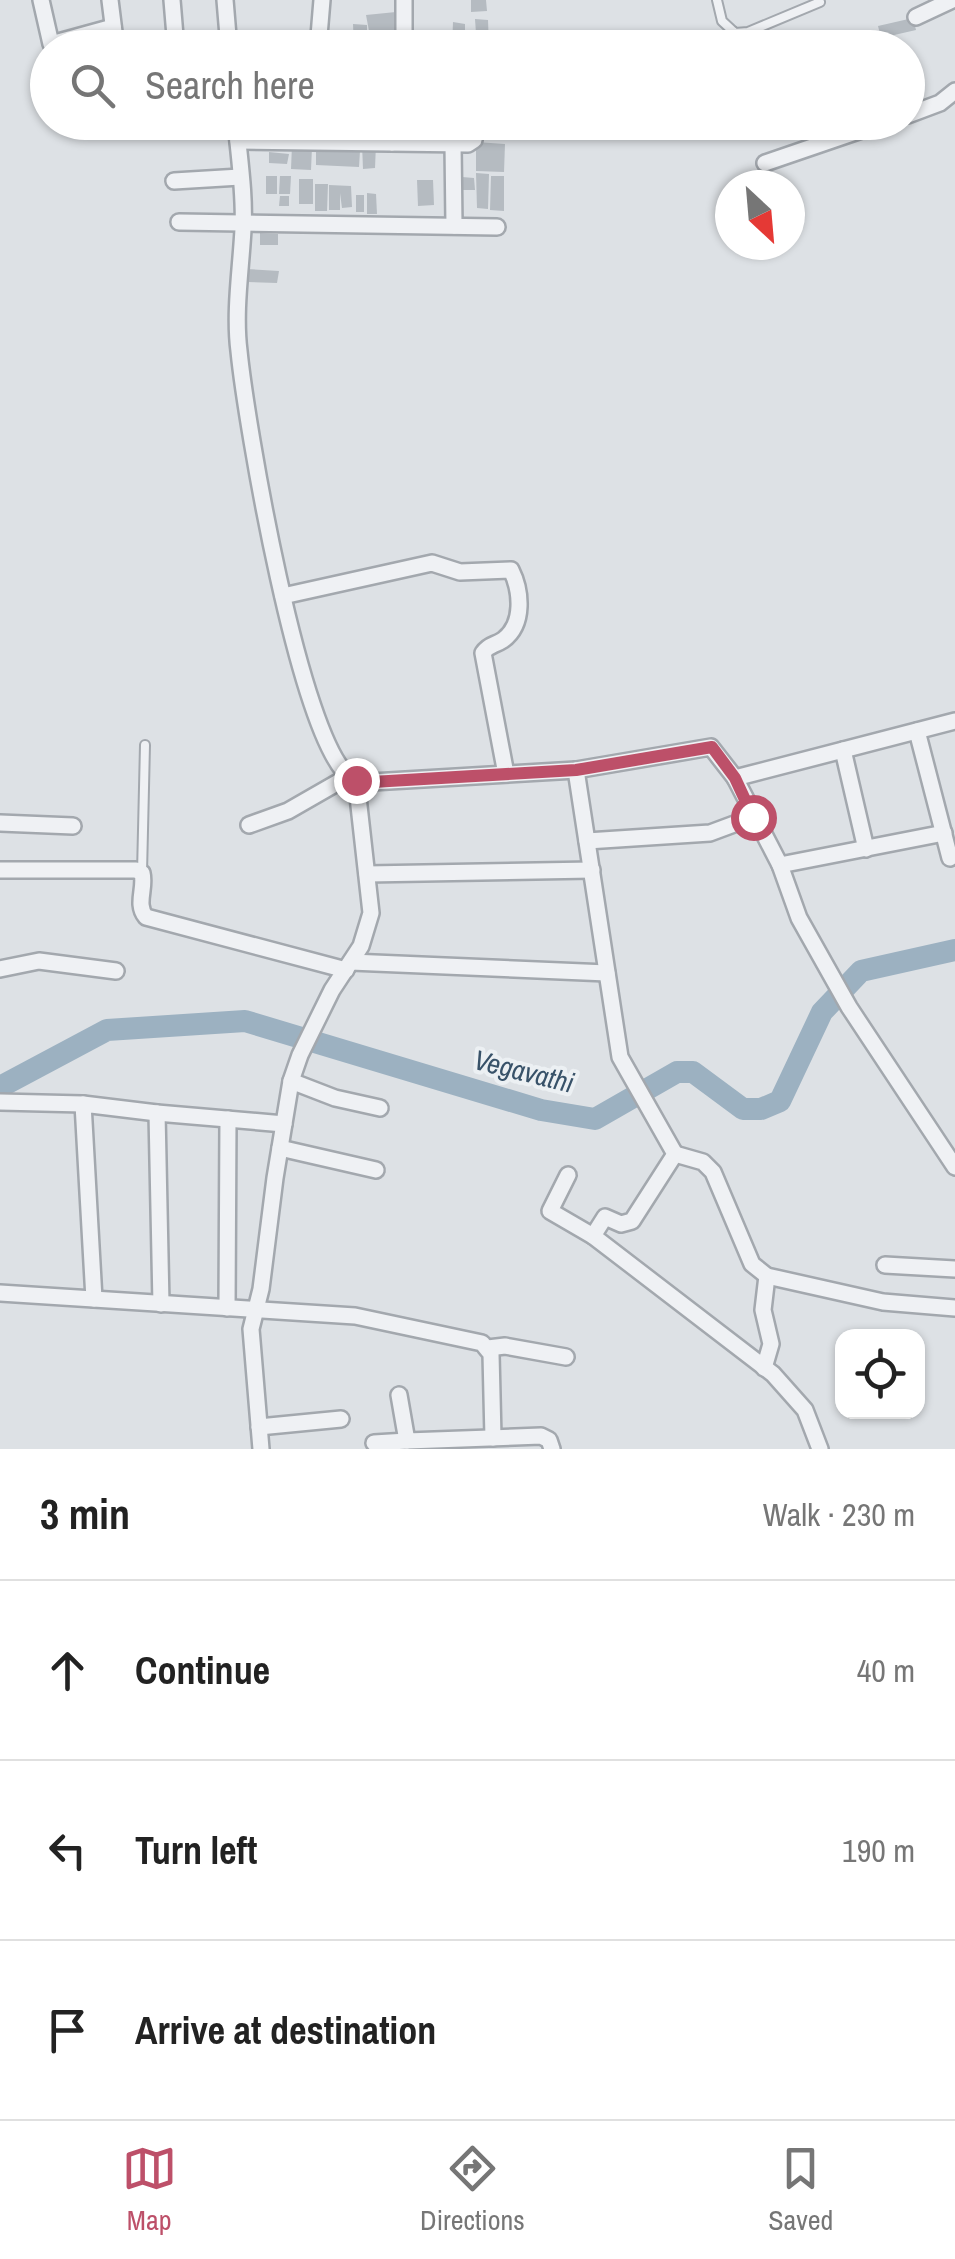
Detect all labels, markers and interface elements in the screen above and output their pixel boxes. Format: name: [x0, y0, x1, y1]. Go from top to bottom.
search box: [30, 30, 925, 140]
icon: search: [65, 58, 120, 113]
text: Search here: [145, 60, 315, 111]
north arrow: [715, 170, 805, 260]
route end: [334, 758, 380, 804]
route start: [731, 795, 777, 841]
water label: Vegavathi: [470, 1040, 579, 1102]
map controls: [835, 1329, 925, 1419]
button: locate: [835, 1329, 925, 1419]
text: 3 min: [40, 1486, 130, 1542]
text: Walk · 230 m: [763, 1493, 915, 1536]
icon: ahead: [40, 1643, 95, 1698]
text: Continue: [135, 1645, 270, 1696]
text: 40 m: [857, 1649, 915, 1692]
icon: left: [40, 1823, 95, 1878]
text: Turn left: [135, 1825, 257, 1876]
text: 190 m: [842, 1829, 915, 1872]
icon: arrive: [40, 2003, 95, 2058]
text: Arrive at destination: [135, 2005, 436, 2056]
tab: Map: [122, 2141, 177, 2239]
tab: Directions: [420, 2141, 525, 2239]
tab: Saved: [768, 2141, 833, 2239]

